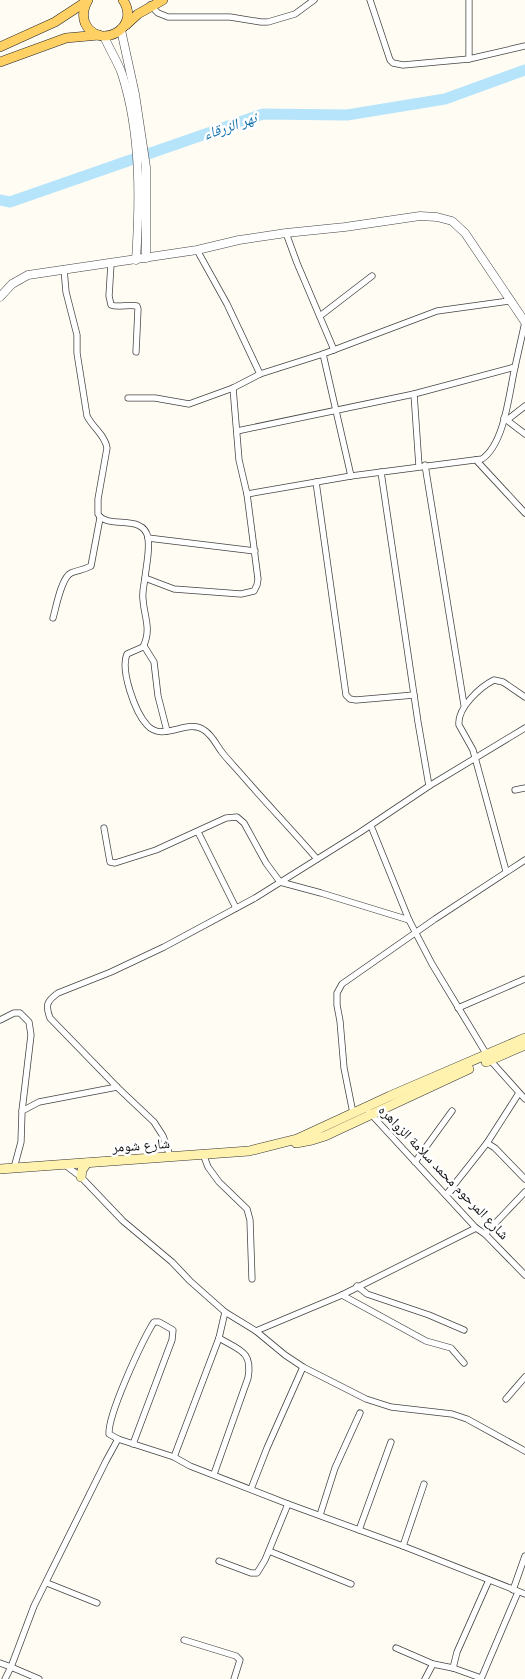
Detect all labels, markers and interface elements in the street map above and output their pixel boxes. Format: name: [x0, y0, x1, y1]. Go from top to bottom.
water label: نهر الزرقاء: [200, 106, 262, 143]
street label: شارع المرحوم محمد سلامة الزواهره: [374, 1100, 514, 1244]
street label: شارع شومر: [110, 1133, 171, 1157]

